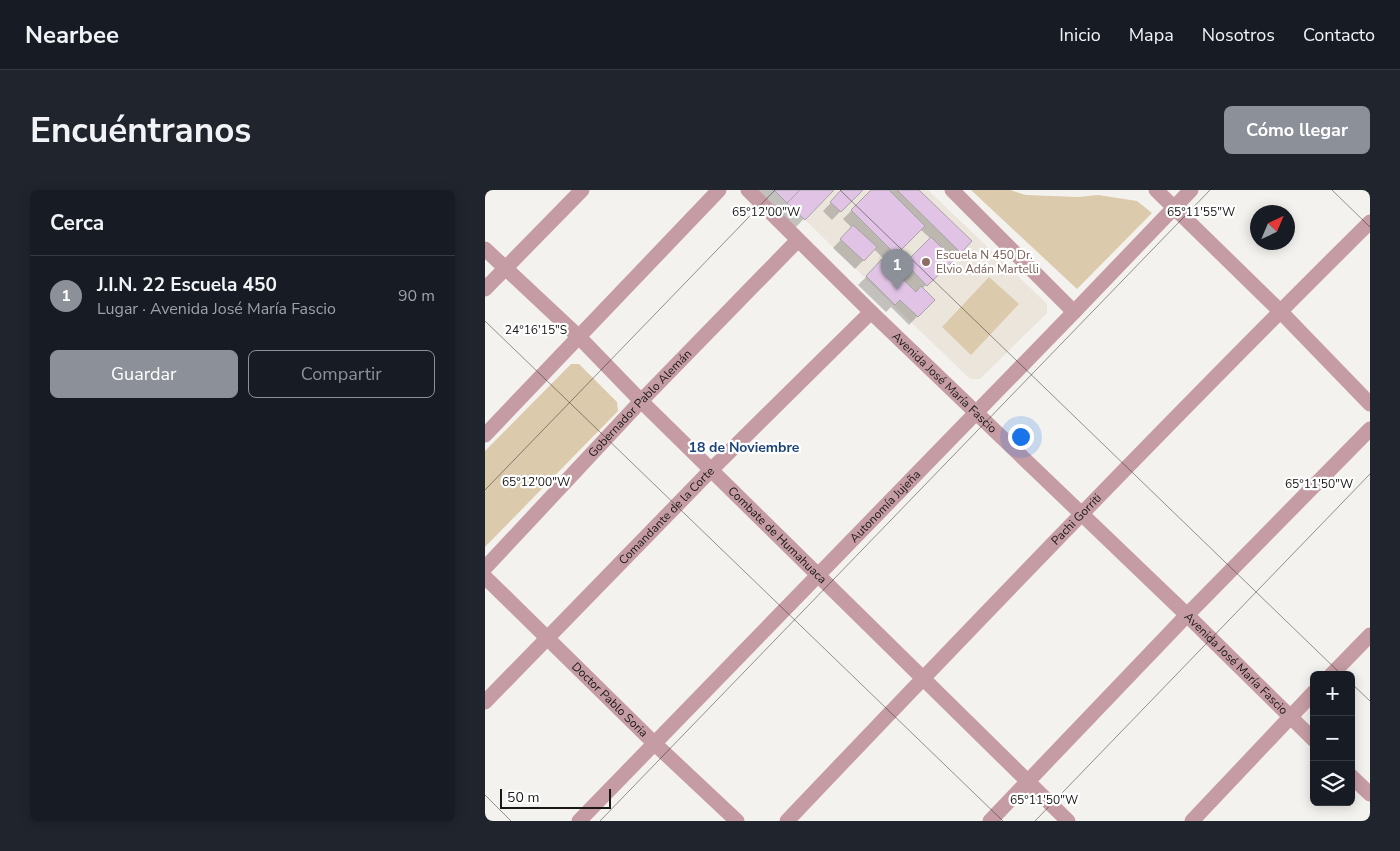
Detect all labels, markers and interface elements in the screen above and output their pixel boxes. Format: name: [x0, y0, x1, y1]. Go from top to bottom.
text: Nearbee: [25, 19, 119, 51]
text: Inicio: [1059, 23, 1101, 47]
text: Mapa: [1129, 23, 1174, 47]
text: Nosotros: [1202, 23, 1275, 47]
text: Contacto: [1303, 23, 1375, 47]
button: Cómo llegar: [1224, 106, 1370, 154]
text: Encuéntranos: [30, 107, 251, 154]
text: 65°12'00"W: [732, 204, 800, 220]
text: 65°11'55"W: [1167, 204, 1235, 220]
north arrow: [1250, 205, 1295, 250]
text: Cerca: [50, 209, 104, 237]
place label: Escuela N 450 Dr. Elvio Adán Martelli: [936, 247, 1039, 277]
pin: 1: [881, 249, 913, 290]
marker: Escuela N 450 Dr. Elvio Adán Martelli: [920, 256, 932, 268]
text: J.I.N. 22 Escuela 450: [97, 272, 277, 298]
text: 1: [61, 285, 71, 307]
text: 90 m: [398, 285, 435, 307]
text: Lugar · Avenida José María Fascio: [97, 298, 336, 320]
text: 24°16'15"S: [505, 322, 567, 338]
street label: Avenida José María Fascio: [889, 328, 1001, 437]
street label: Gobernador Pablo Alemán: [584, 346, 695, 461]
button: Guardar: [50, 350, 238, 398]
button: Compartir: [248, 350, 435, 398]
your location: [1008, 424, 1034, 450]
district label: 18 de Noviembre: [689, 438, 800, 457]
street label: Comandante de la Corte: [615, 463, 718, 568]
street label: Autonomía Jujeña: [846, 466, 924, 546]
text: 65°12'00"W: [502, 474, 570, 490]
text: 65°11'50"W: [1285, 476, 1353, 492]
street label: Combate de Humahuaca: [724, 483, 830, 587]
street label: Pachi Gorriti: [1048, 490, 1105, 548]
street label: Avenida José María Fascio: [1181, 609, 1292, 718]
street label: Doctor Pablo Soria: [568, 659, 651, 741]
map controls: [1310, 671, 1355, 806]
button: +: [1310, 671, 1355, 716]
button: −: [1310, 716, 1355, 761]
button: layers: [1310, 761, 1355, 806]
scale bar: [500, 786, 611, 809]
text: 50 m: [507, 788, 539, 807]
text: 65°11'50"W: [1010, 792, 1078, 808]

